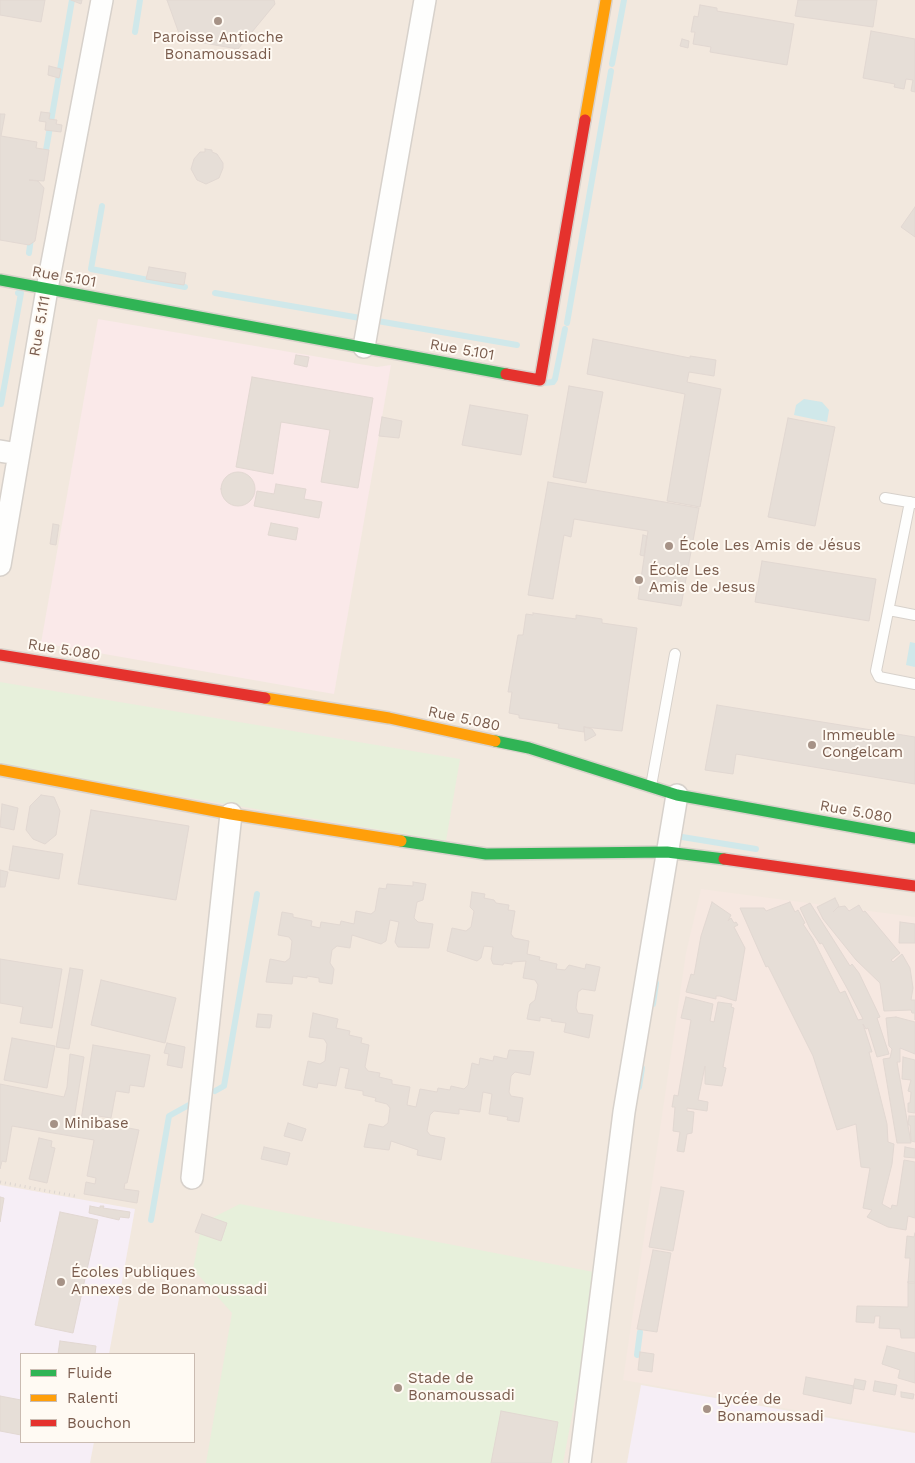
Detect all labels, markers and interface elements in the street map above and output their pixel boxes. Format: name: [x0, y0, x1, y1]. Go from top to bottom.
marker: Paroisse Antioche Bonamoussadi: [212, 15, 224, 27]
place label: Paroisse Antioche Bonamoussadi: [153, 29, 283, 64]
street label: Rue 5.101: [31, 263, 97, 291]
street label: Rue 5.111: [26, 294, 54, 358]
street label: Rue 5.101: [429, 336, 495, 364]
place label: École Les Amis de Jésus: [679, 537, 861, 555]
marker: École Les Amis de Jésus: [663, 540, 675, 552]
place label: École Les Amis de Jesus: [649, 562, 755, 597]
marker: École Les Amis de Jesus: [633, 574, 645, 586]
street label: Rue 5.080: [26, 635, 102, 665]
street label: Rue 5.080: [426, 703, 502, 735]
place label: Immeuble Congelcam: [822, 727, 903, 762]
marker: Immeuble Congelcam: [806, 739, 818, 751]
street label: Rue 5.080: [818, 797, 894, 827]
place label: Minibase: [64, 1115, 129, 1133]
marker: Minibase: [48, 1118, 60, 1130]
place label: Écoles Publiques Annexes de Bonamoussadi: [71, 1264, 267, 1299]
marker: Écoles Publiques Annexes de Bonamoussadi: [55, 1276, 67, 1288]
legend: [20, 1353, 195, 1443]
text: Fluide: [67, 1364, 112, 1382]
place label: Stade de Bonamoussadi: [408, 1370, 515, 1405]
marker: Stade de Bonamoussadi: [392, 1382, 404, 1394]
text: Ralenti: [67, 1389, 118, 1407]
place label: Lycée de Bonamoussadi: [717, 1391, 824, 1426]
marker: Lycée de Bonamoussadi: [701, 1403, 713, 1415]
text: Bouchon: [67, 1414, 131, 1432]

